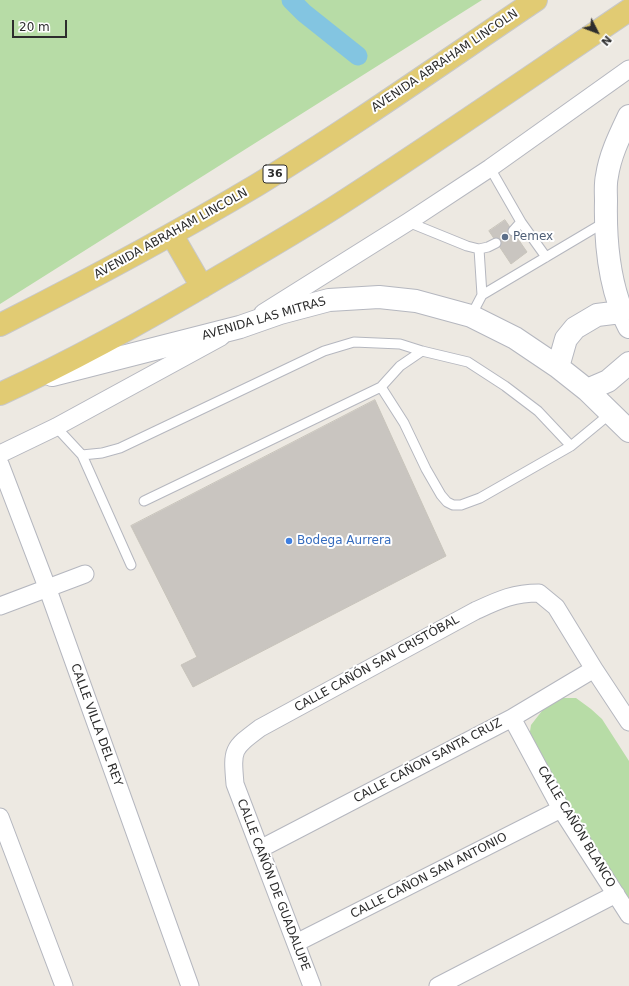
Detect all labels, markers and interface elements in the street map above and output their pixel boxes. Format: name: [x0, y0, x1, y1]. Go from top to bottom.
street label: AVENIDA ABRAHAM LINCOLN: [369, 7, 521, 115]
scale bar: [14, 12, 69, 38]
north arrow: [577, 12, 617, 52]
text: 20 m: [19, 20, 50, 34]
text: N: [598, 33, 614, 48]
road number: 36: [263, 165, 287, 183]
street label: AVENIDA ABRAHAM LINCOLN: [92, 186, 250, 282]
place label: Pemex: [513, 230, 553, 244]
marker: Pemex: [500, 232, 510, 242]
street label: AVENIDA LAS MITRAS: [200, 294, 328, 344]
place label: Bodega Aurrera: [297, 534, 391, 548]
marker: Bodega Aurrera: [284, 536, 294, 546]
street label: CALLE CAÑÓN SAN CRISTÓBAL: [292, 613, 462, 715]
street label: CALLE VILLA DEL REY: [67, 662, 125, 788]
street label: CALLE CAÑON SANTA CRUZ: [351, 716, 505, 806]
street label: CALLE CAÑÓN BLANCO: [534, 764, 618, 890]
street label: CALLE CAÑÓN DE GUADALUPE: [233, 797, 313, 973]
street label: CALLE CAÑON SAN ANTONIO: [348, 830, 510, 922]

